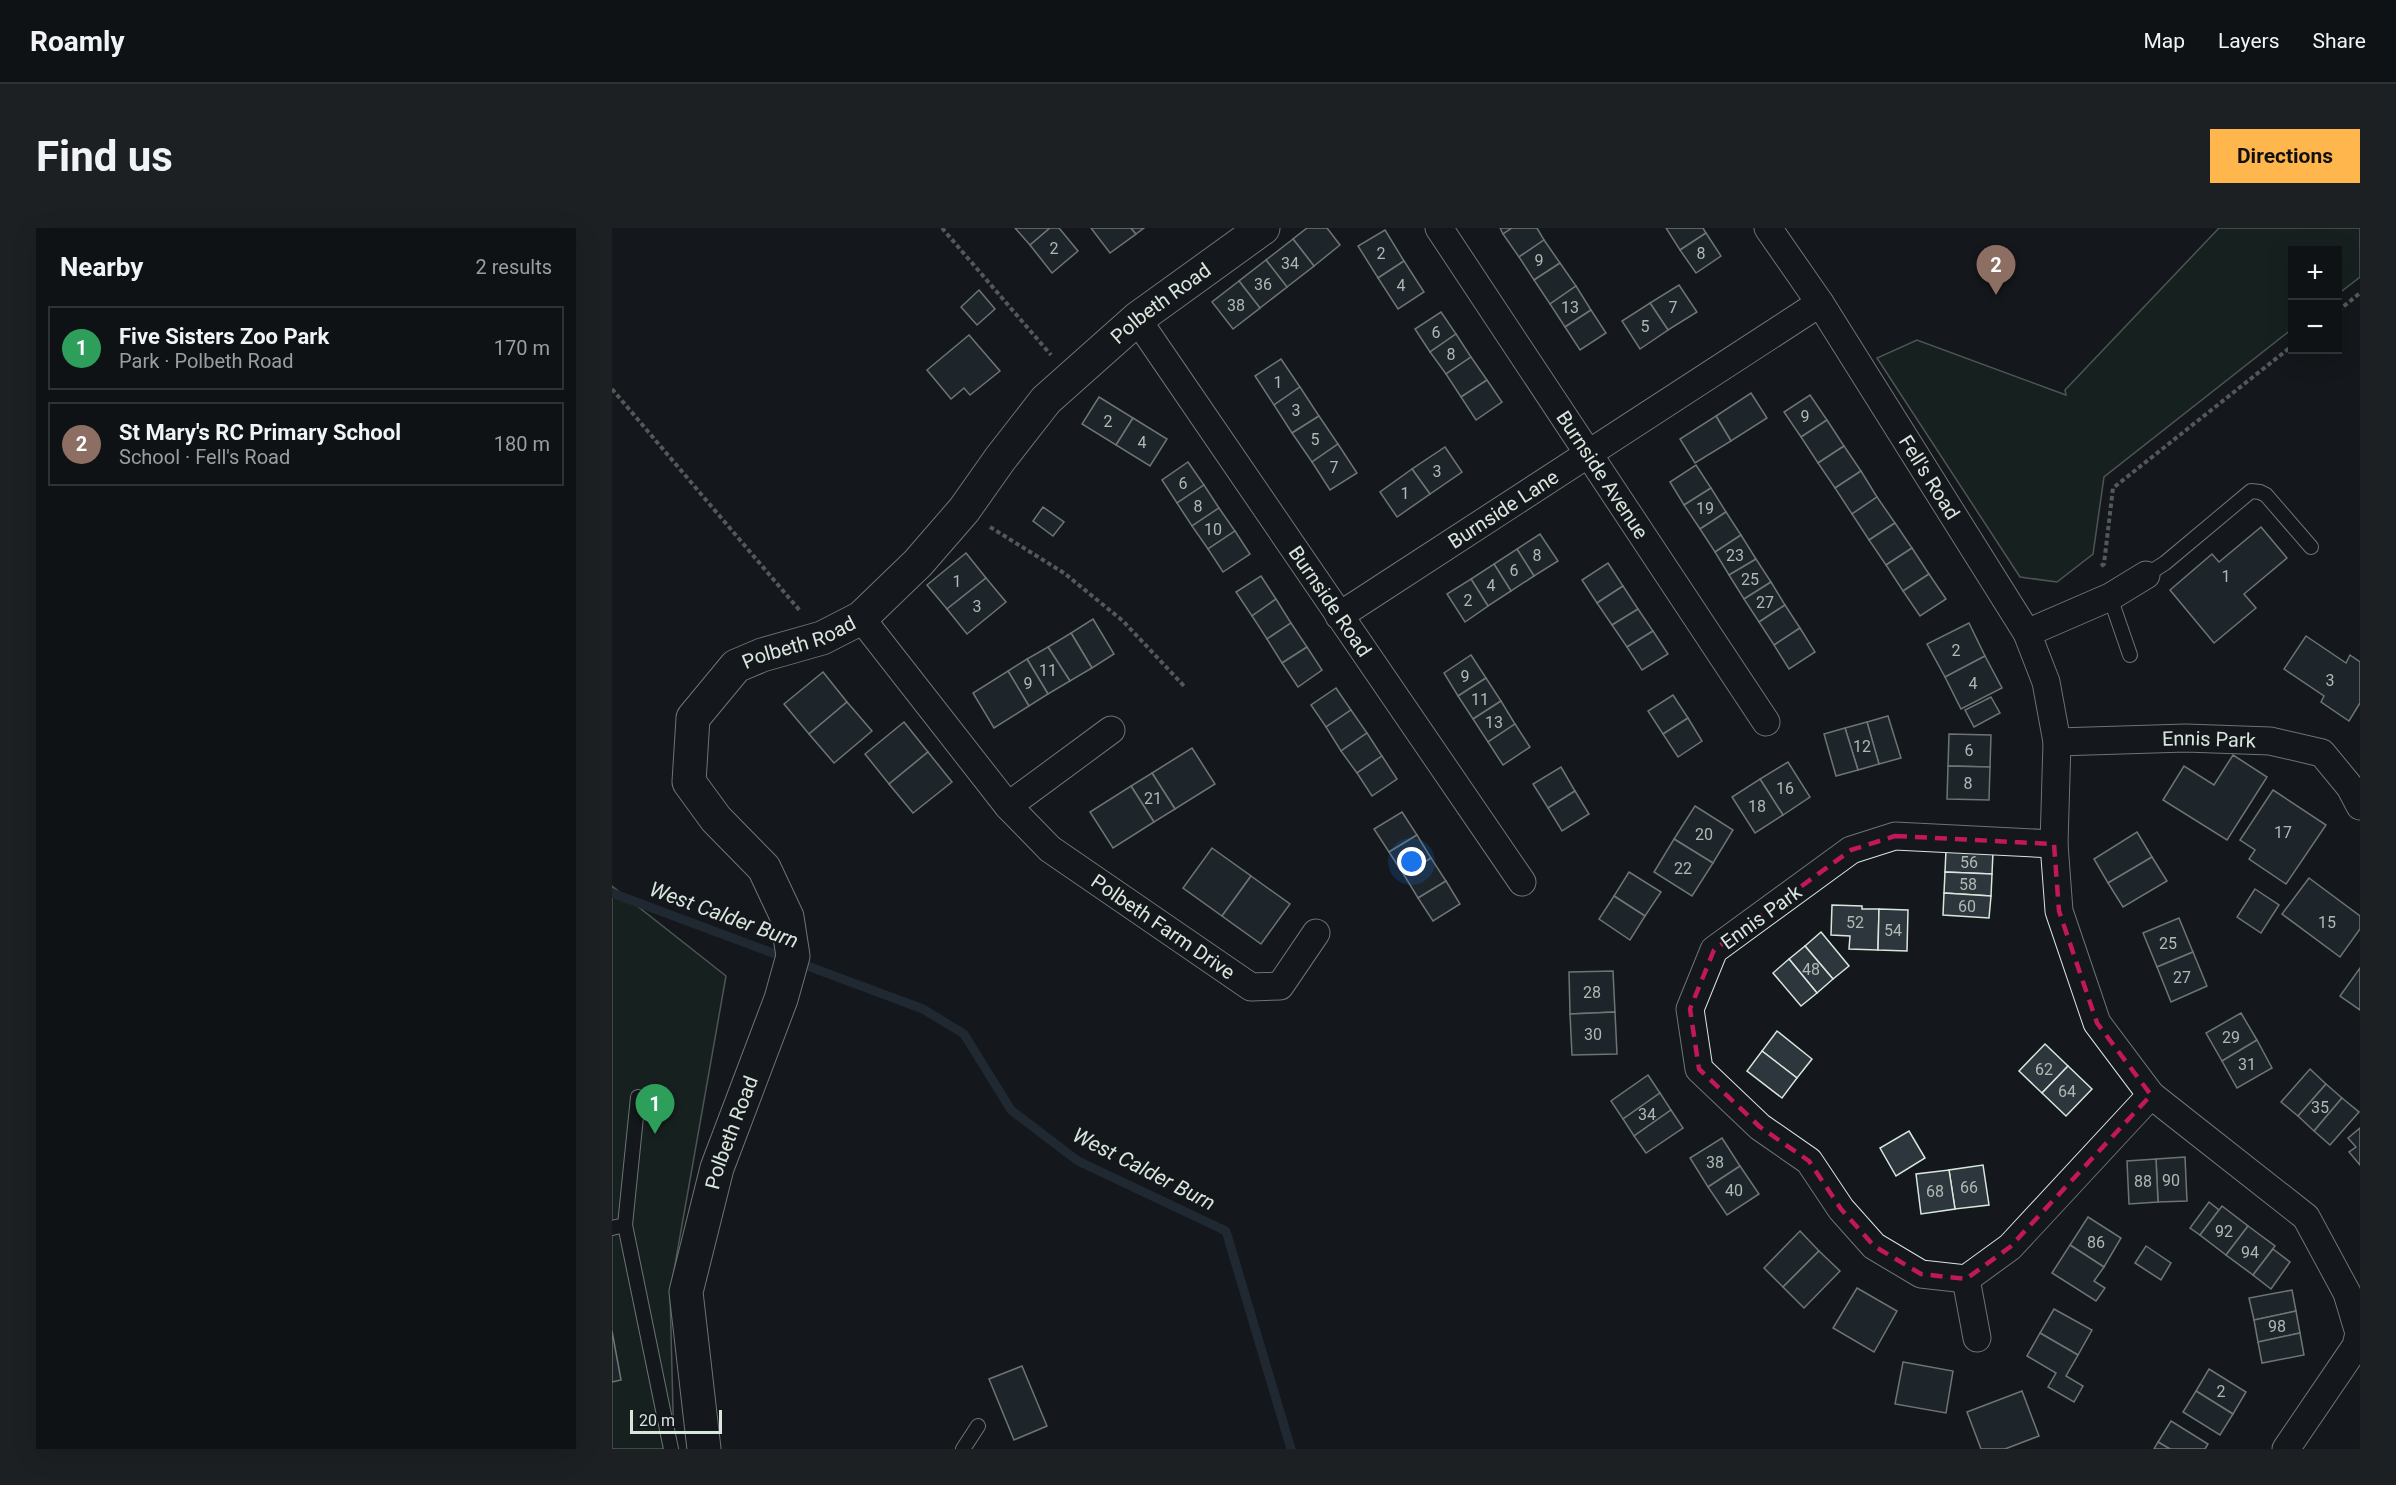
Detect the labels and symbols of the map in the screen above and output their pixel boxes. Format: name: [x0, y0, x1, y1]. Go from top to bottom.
house number: 2: [1050, 239, 1059, 258]
house number: 2: [1377, 244, 1386, 263]
house number: 8: [1697, 244, 1706, 263]
pin: 2: [1976, 245, 2016, 295]
house number: 9: [1535, 251, 1544, 270]
house number: 34: [1281, 254, 1299, 273]
street label: Polbeth Road: [1106, 258, 1215, 349]
house number: 36: [1254, 275, 1272, 294]
house number: 4: [1397, 276, 1406, 295]
house number: 38: [1227, 296, 1245, 315]
house number: 13: [1561, 298, 1579, 317]
house number: 7: [1669, 298, 1678, 317]
house number: 5: [1641, 317, 1650, 336]
house number: 6: [1432, 323, 1441, 342]
house number: 8: [1447, 345, 1456, 364]
house number: 1: [1274, 373, 1283, 392]
house number: 3: [1292, 401, 1301, 420]
street label: Burnside Avenue: [1551, 406, 1653, 543]
house number: 9: [1801, 407, 1810, 426]
house number: 2: [1104, 412, 1113, 431]
house number: 5: [1311, 430, 1320, 449]
street label: Fell's Road: [1894, 431, 1965, 524]
house number: 4: [1138, 433, 1147, 452]
house number: 7: [1330, 458, 1339, 477]
house number: 3: [1433, 462, 1442, 481]
street label: Burnside Lane: [1444, 464, 1563, 554]
house number: 6: [1179, 474, 1188, 493]
house number: 1: [1401, 484, 1410, 503]
house number: 8: [1194, 497, 1203, 516]
house number: 19: [1696, 499, 1714, 518]
house number: 10: [1204, 520, 1222, 539]
street label: Burnside Road: [1284, 541, 1376, 661]
house number: 8: [1533, 546, 1542, 565]
house number: 23: [1726, 546, 1744, 565]
house number: 6: [1510, 561, 1519, 580]
house number: 1: [2222, 567, 2231, 586]
house number: 25: [1741, 570, 1759, 589]
house number: 1: [953, 572, 962, 591]
house number: 4: [1487, 576, 1496, 595]
house number: 2: [1464, 591, 1473, 610]
house number: 27: [1756, 593, 1774, 612]
house number: 3: [973, 597, 982, 616]
street label: Polbeth Road: [738, 611, 860, 674]
house number: 2: [1952, 641, 1961, 660]
house number: 11: [1039, 661, 1057, 680]
house number: 9: [1461, 667, 1470, 686]
house number: 3: [2326, 671, 2335, 690]
house number: 9: [1024, 674, 1033, 693]
house number: 4: [1969, 674, 1978, 693]
house number: 11: [1471, 690, 1489, 709]
house number: 13: [1485, 713, 1503, 732]
street label: Ennis Park: [2162, 726, 2257, 753]
house number: 12: [1853, 737, 1871, 756]
house number: 6: [1965, 741, 1974, 760]
house number: 8: [1964, 774, 1973, 793]
house number: 16: [1776, 779, 1794, 798]
house number: 21: [1144, 789, 1162, 808]
house number: 18: [1748, 797, 1766, 816]
house number: 17: [2274, 823, 2292, 842]
house number: 20: [1695, 825, 1713, 844]
your location: [1397, 847, 1426, 876]
house number: 56: [1960, 853, 1978, 872]
house number: 22: [1674, 859, 1692, 878]
street label: Polbeth Farm Drive: [1087, 869, 1240, 984]
house number: 58: [1959, 875, 1977, 894]
water label: West Calder Burn: [646, 877, 802, 953]
street label: Ennis Park: [1716, 879, 1807, 954]
house number: 60: [1958, 897, 1976, 916]
house number: 52: [1846, 913, 1864, 932]
house number: 15: [2318, 913, 2336, 932]
house number: 54: [1884, 921, 1902, 940]
house number: 25: [2159, 934, 2177, 953]
house number: 48: [1802, 960, 1820, 979]
house number: 27: [2173, 968, 2191, 987]
house number: 28: [1583, 983, 1601, 1002]
house number: 30: [1584, 1025, 1602, 1044]
house number: 29: [2222, 1028, 2240, 1047]
house number: 31: [2238, 1055, 2256, 1074]
house number: 62: [2035, 1060, 2053, 1079]
street label: Polbeth Road: [700, 1072, 763, 1192]
house number: 64: [2058, 1082, 2076, 1101]
pin: 1: [636, 1084, 675, 1134]
house number: 35: [2311, 1098, 2329, 1117]
house number: 34: [1638, 1105, 1656, 1124]
water label: West Calder Burn: [1069, 1123, 1219, 1215]
house number: 38: [1706, 1153, 1724, 1172]
house number: 90: [2162, 1171, 2180, 1190]
house number: 88: [2134, 1172, 2152, 1191]
house number: 66: [1960, 1178, 1978, 1197]
house number: 40: [1725, 1181, 1743, 1200]
house number: 68: [1926, 1182, 1944, 1201]
house number: 92: [2215, 1222, 2233, 1241]
house number: 86: [2087, 1233, 2105, 1252]
house number: 94: [2241, 1243, 2259, 1262]
house number: 98: [2268, 1317, 2286, 1336]
house number: 2: [2217, 1382, 2226, 1401]
scale bar: [630, 1407, 722, 1434]

